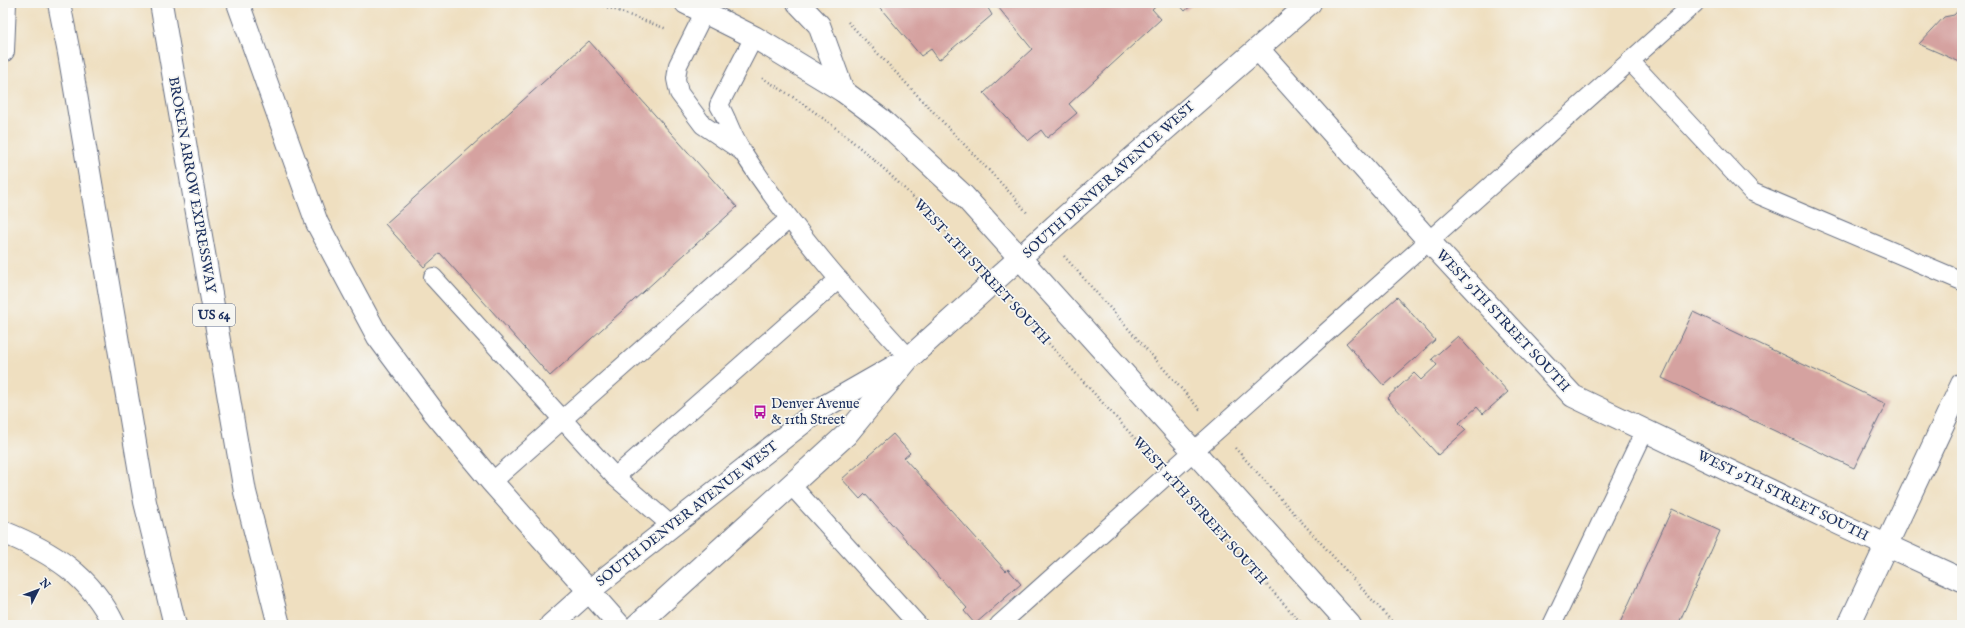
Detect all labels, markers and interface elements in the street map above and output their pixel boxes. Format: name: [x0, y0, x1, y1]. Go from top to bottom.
street label: BROKEN ARROW EXPRESSWAY: [164, 75, 220, 296]
street label: SOUTH DENVER AVENUE WEST: [1019, 97, 1200, 262]
street label: WEST 11TH STREET SOUTH: [910, 195, 1054, 349]
street label: WEST 9TH STREET SOUTH: [1432, 246, 1574, 396]
road number: US 64: [193, 304, 235, 326]
place label: Denver Avenue & 11th Street: [771, 395, 860, 429]
bus stop icon: Denver Avenue & 11th Street: [752, 404, 768, 420]
street label: WEST 11TH STREET SOUTH: [1129, 433, 1271, 589]
street label: SOUTH DENVER AVENUE WEST: [592, 437, 782, 591]
street label: WEST 9TH STREET SOUTH: [1694, 447, 1872, 545]
north arrow: [18, 570, 58, 610]
text: N: [36, 575, 53, 593]

